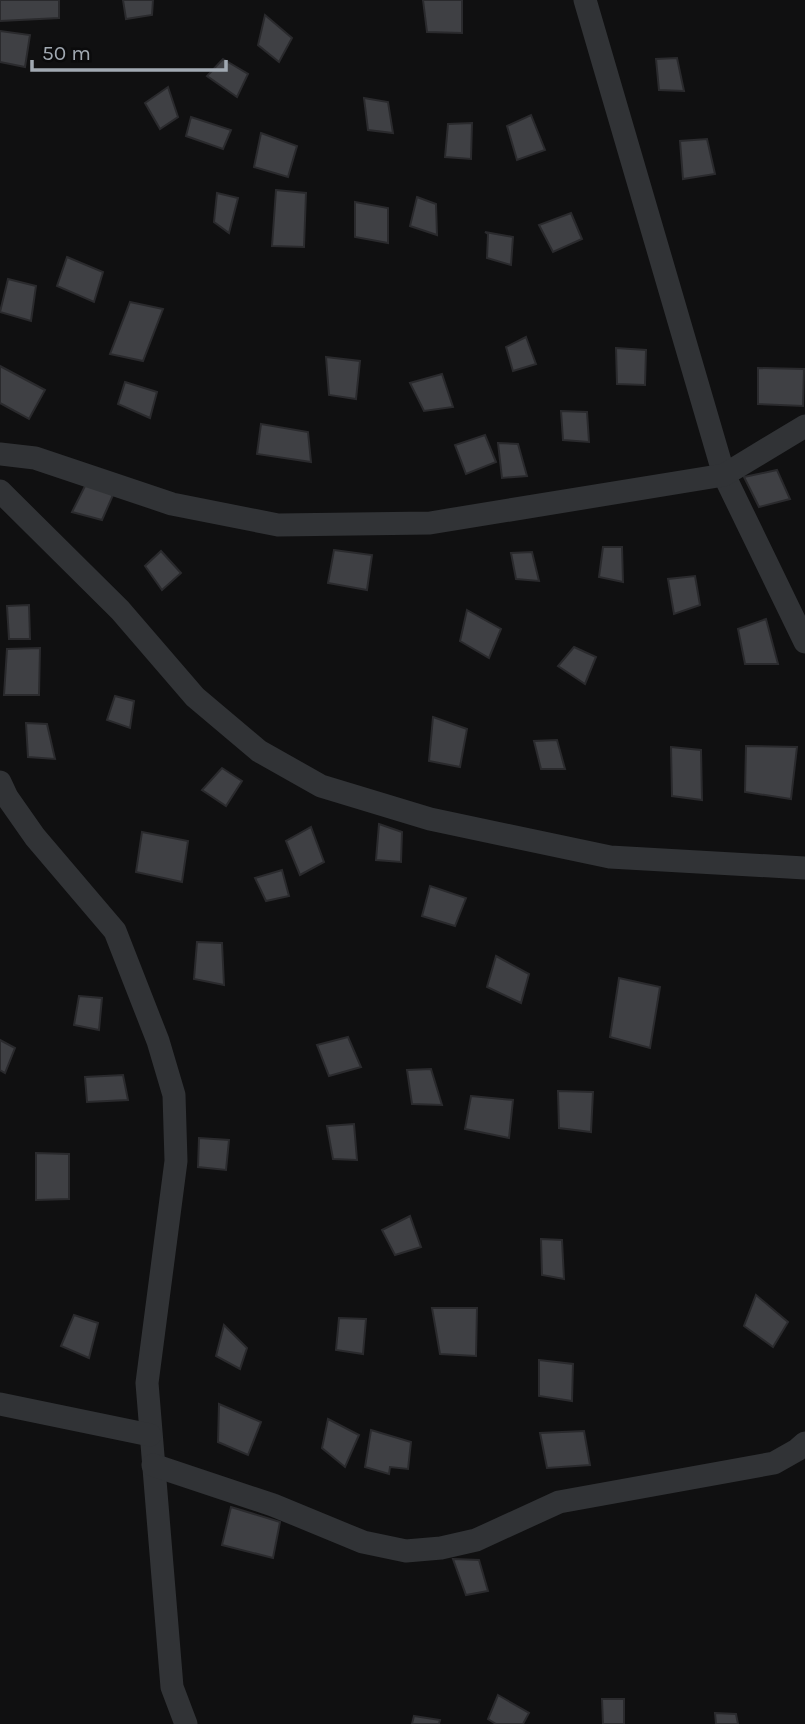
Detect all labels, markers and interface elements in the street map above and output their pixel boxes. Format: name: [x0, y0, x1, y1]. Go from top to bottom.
scale bar: [32, 28, 226, 72]
text: 50 m: [42, 41, 91, 65]

